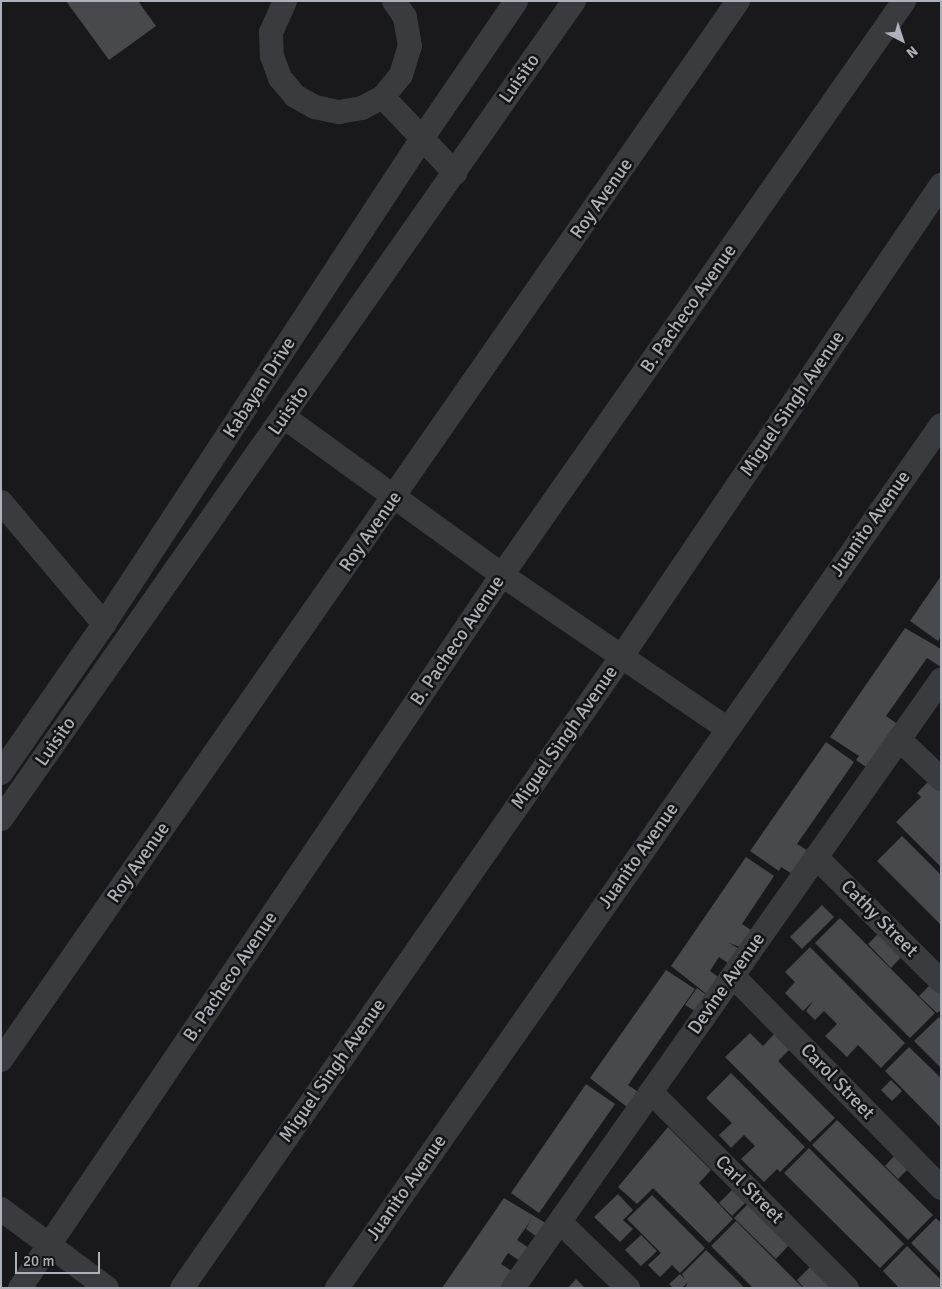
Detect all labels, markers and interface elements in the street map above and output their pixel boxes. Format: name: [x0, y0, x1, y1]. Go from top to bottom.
north arrow: [877, 15, 927, 65]
text: N: [903, 42, 921, 62]
street label: Luisito: [495, 50, 545, 108]
street label: Roy Avenue: [566, 154, 638, 244]
street label: B. Pacheco Avenue: [636, 240, 742, 378]
street label: Miguel Singh Avenue: [736, 327, 850, 481]
street label: Kabayan Drive: [219, 333, 301, 443]
street label: Luisito: [264, 382, 314, 440]
street label: Juanito Avenue: [826, 467, 916, 581]
street label: Roy Avenue: [335, 487, 407, 577]
street label: B. Pacheco Avenue: [406, 572, 510, 710]
street label: Miguel Singh Avenue: [507, 662, 623, 814]
street label: Luisito: [31, 713, 81, 771]
street label: Juanito Avenue: [594, 799, 684, 913]
street label: Roy Avenue: [103, 818, 175, 908]
street label: Cathy Street: [836, 876, 922, 962]
street label: B. Pacheco Avenue: [179, 908, 283, 1046]
street label: Devine Avenue: [684, 929, 770, 1039]
street label: Miguel Singh Avenue: [275, 995, 391, 1147]
street label: Carol Street: [795, 1039, 879, 1125]
street label: Juanito Avenue: [362, 1131, 452, 1245]
street label: Carl Street: [710, 1151, 788, 1229]
scale bar: [18, 1242, 102, 1274]
text: 20 m: [23, 1252, 54, 1270]

